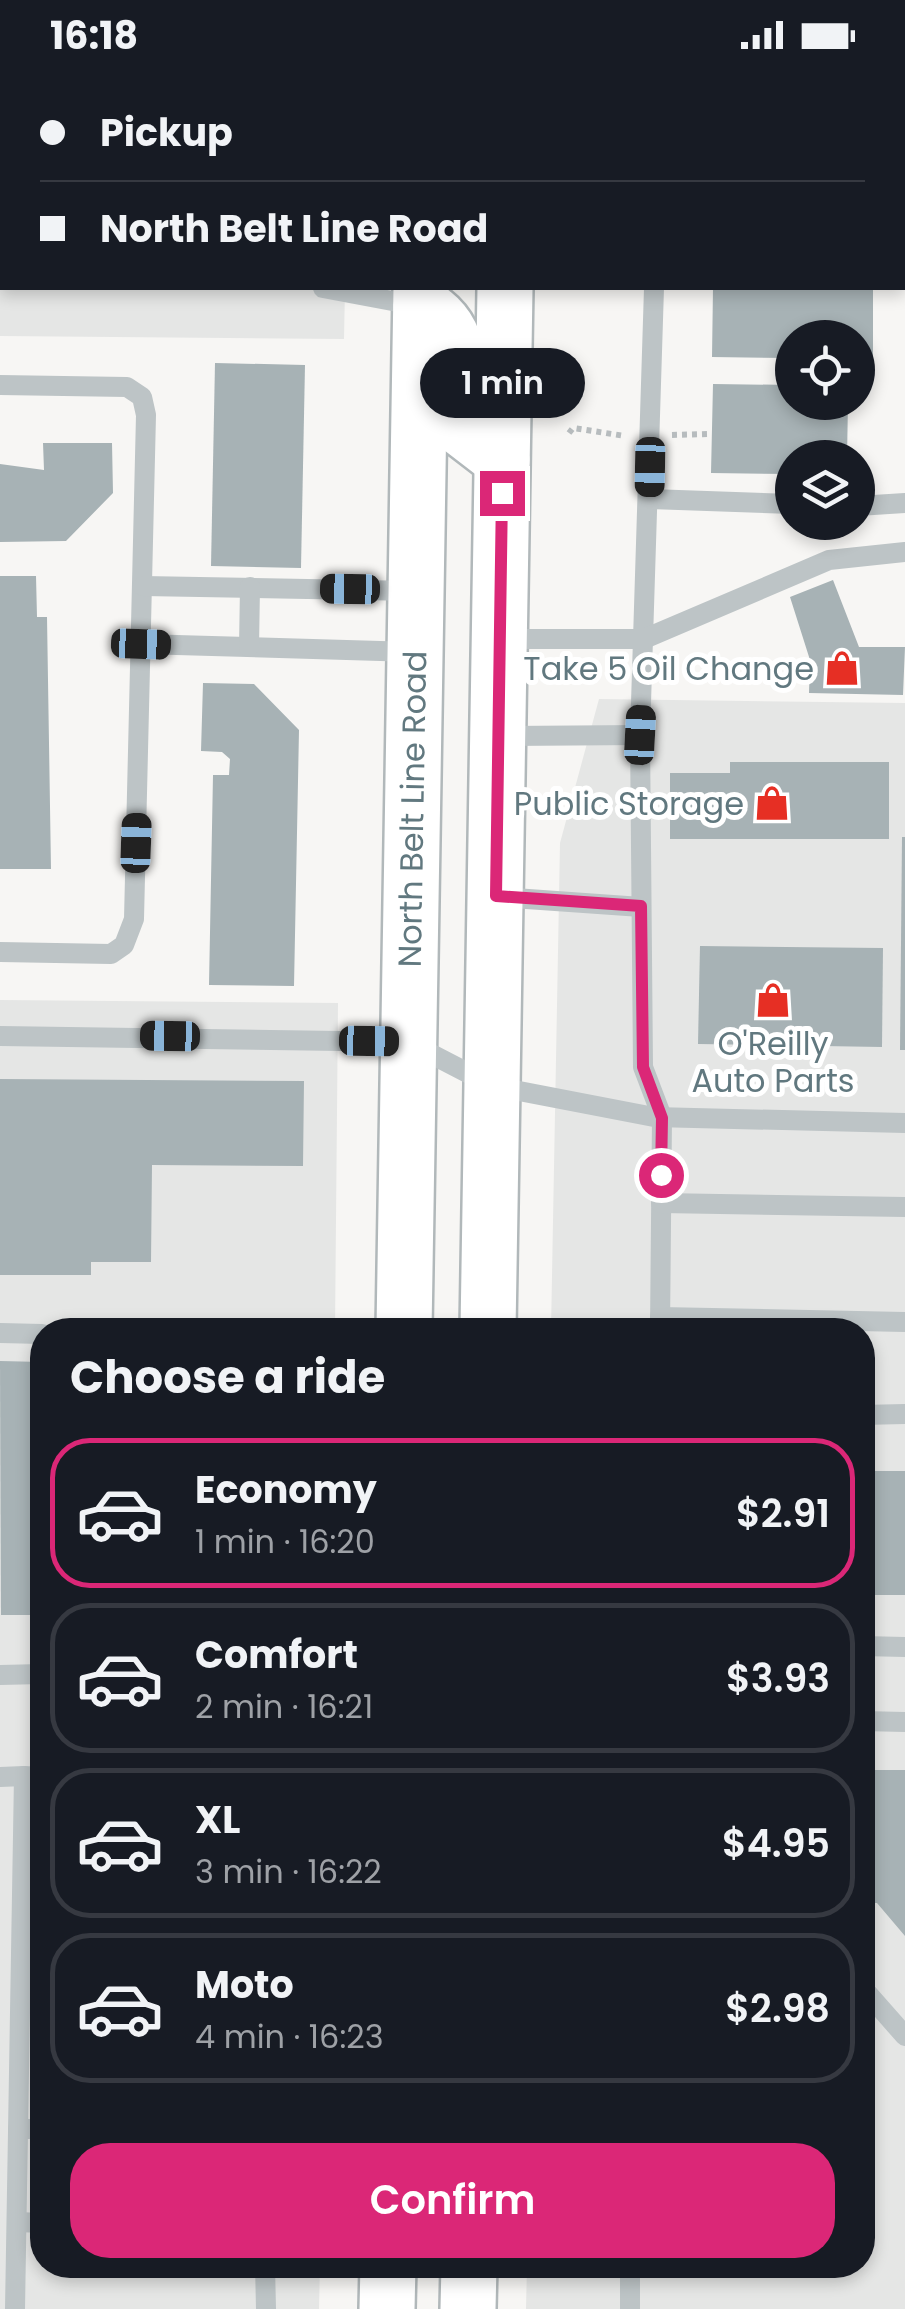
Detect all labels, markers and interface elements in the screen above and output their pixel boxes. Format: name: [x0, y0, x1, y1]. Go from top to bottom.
text: 16:18: [50, 9, 138, 62]
text: Pickup: [100, 106, 233, 159]
text: North Belt Line Road: [100, 202, 488, 255]
map controls: [775, 320, 875, 540]
button: locate: [775, 320, 875, 420]
callout: 1 min: [420, 348, 584, 418]
text: 1 min: [461, 360, 544, 405]
car: [634, 437, 666, 497]
button: layers: [775, 440, 875, 540]
route end: [480, 471, 525, 516]
car: [320, 573, 380, 605]
car: [110, 628, 172, 660]
place label: Take 5 Oil Change: [523, 646, 814, 691]
shop icon: Take 5 Oil Change: [823, 649, 861, 687]
street label: North Belt Line Road: [387, 650, 437, 968]
car: [623, 704, 657, 766]
place label: Public Storage: [514, 781, 744, 826]
shop icon: Public Storage: [753, 784, 791, 822]
car: [120, 812, 152, 874]
shop icon: O'Reilly Auto Parts: [754, 981, 792, 1019]
car: [140, 1020, 200, 1052]
place label: O'Reilly Auto Parts: [691, 1021, 855, 1103]
car: [339, 1025, 399, 1057]
route start: [639, 1153, 684, 1198]
text: Choose a ride: [70, 1346, 385, 1409]
text: Economy: [195, 1463, 377, 1516]
icon: car: [75, 1468, 165, 1558]
text: $2.91: [736, 1487, 830, 1540]
text: 1 min · 16:20: [195, 1519, 375, 1564]
text: Comfort: [195, 1628, 358, 1681]
icon: car: [75, 1633, 165, 1723]
text: $3.93: [726, 1652, 830, 1705]
text: 2 min · 16:21: [195, 1684, 373, 1729]
text: XL: [195, 1793, 240, 1846]
icon: car: [75, 1798, 165, 1888]
text: $4.95: [722, 1817, 830, 1870]
text: 3 min · 16:22: [195, 1849, 382, 1894]
text: Moto: [195, 1958, 294, 2011]
icon: car: [75, 1963, 165, 2053]
text: $2.98: [725, 1982, 830, 2035]
text: 4 min · 16:23: [195, 2014, 383, 2059]
button: Confirm: [70, 2143, 835, 2258]

